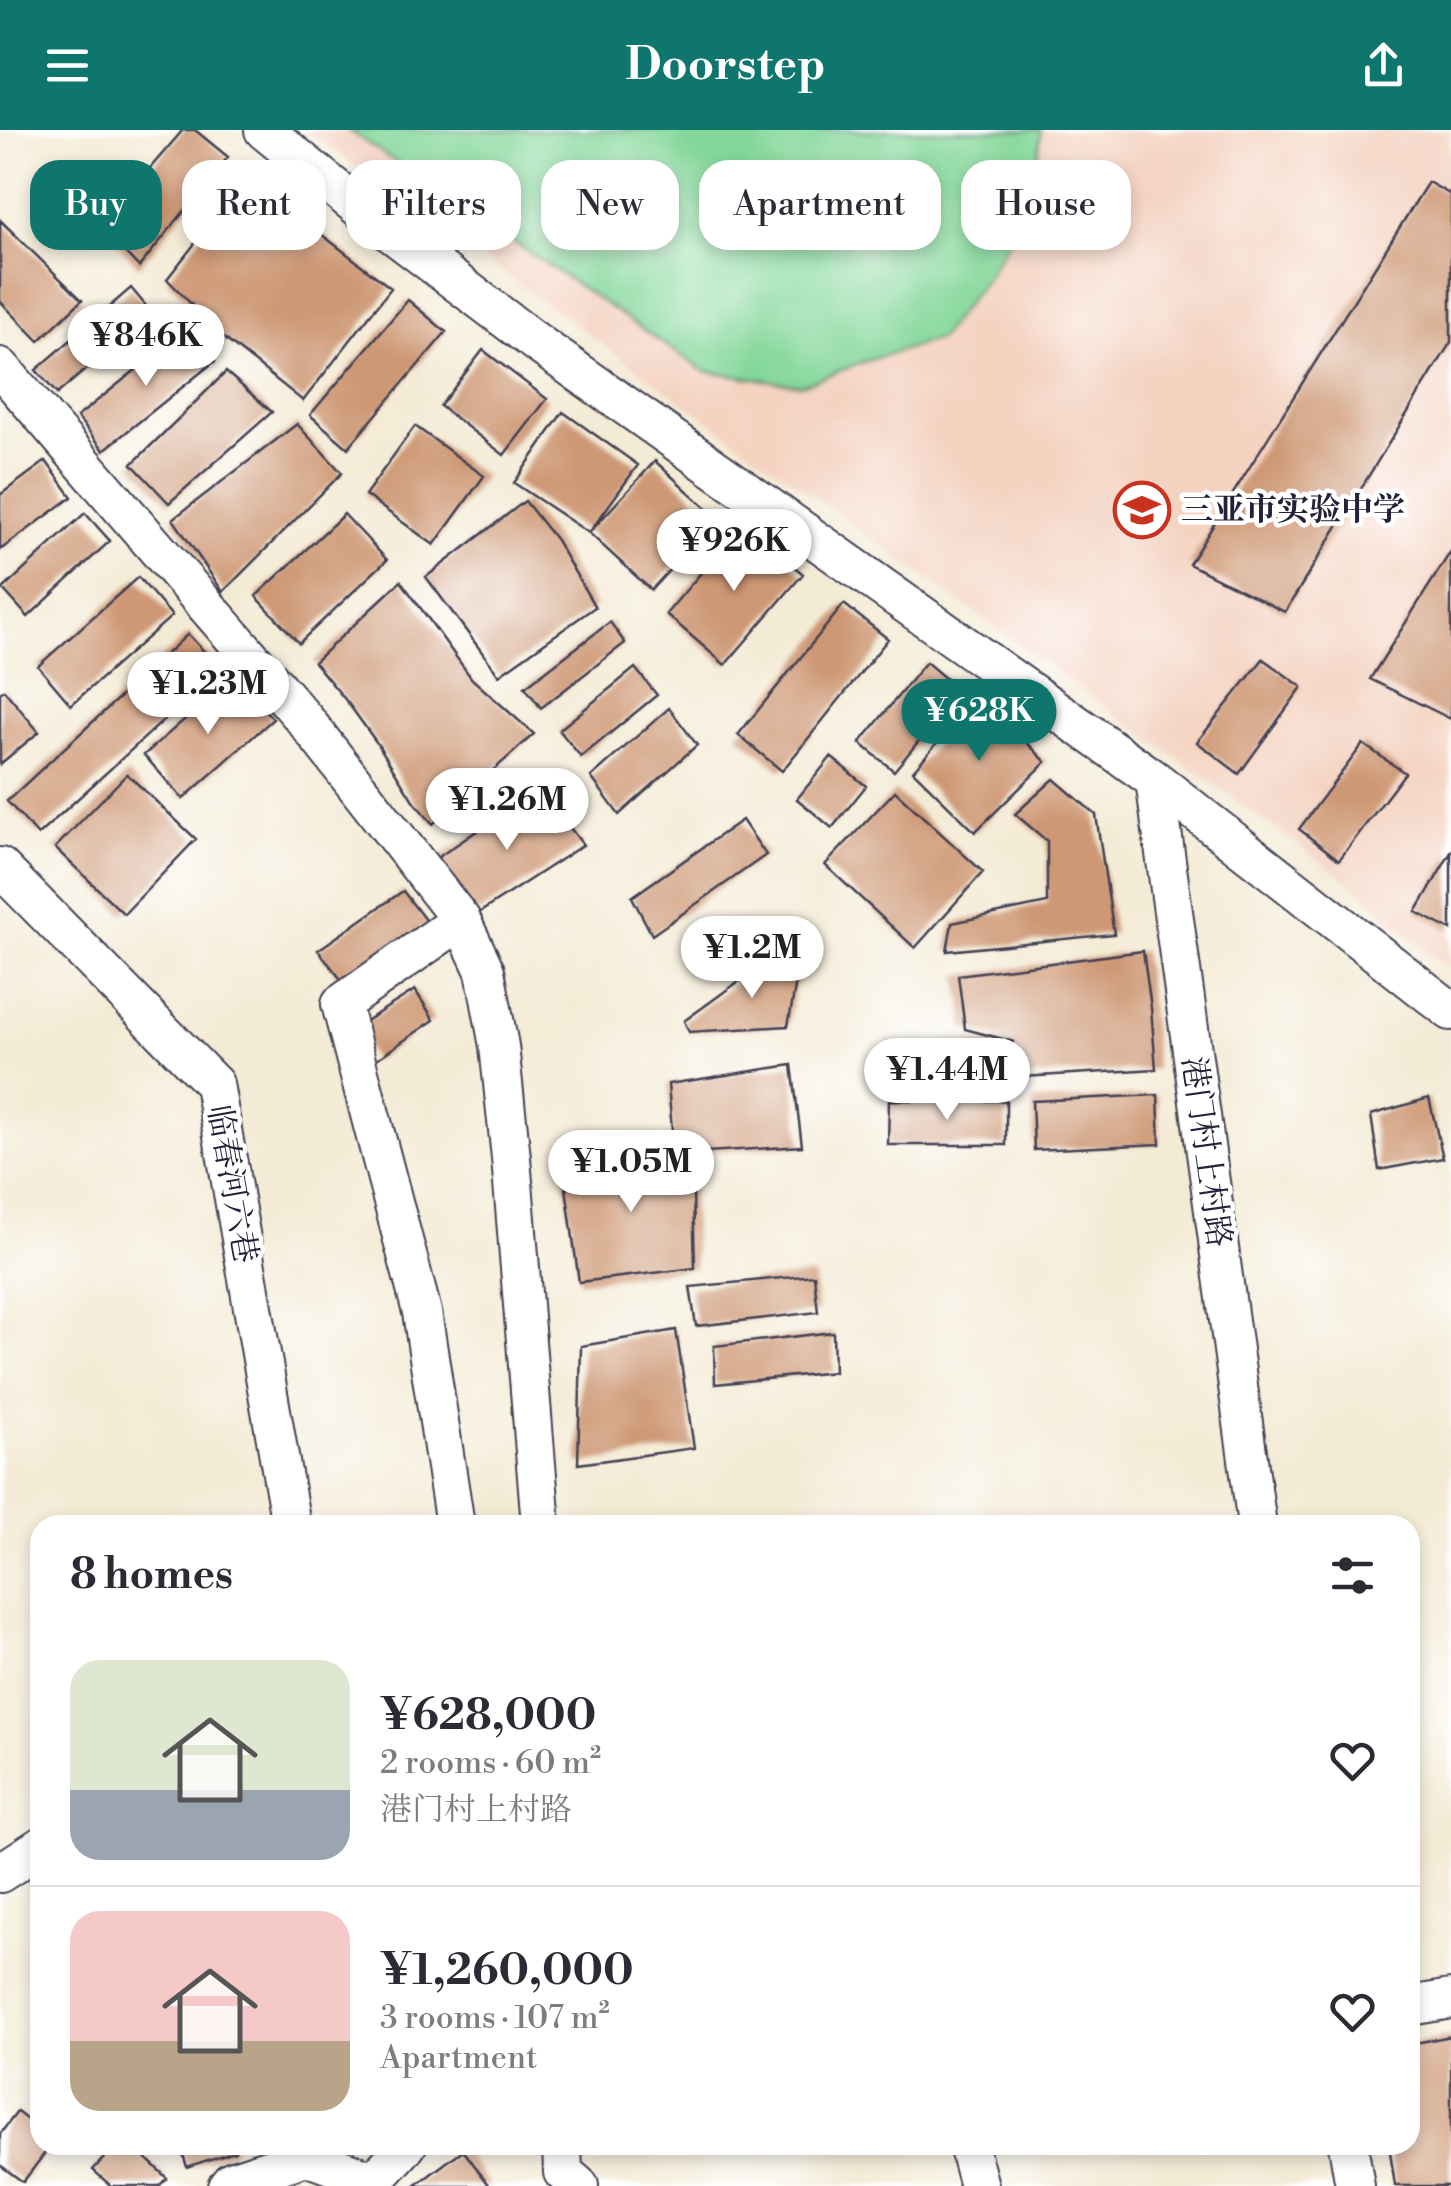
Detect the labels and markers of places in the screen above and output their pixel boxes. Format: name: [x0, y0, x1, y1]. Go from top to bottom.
pin: ¥846K: [76, 304, 216, 389]
school or university icon: 三亚市实验中学: [1112, 480, 1172, 540]
place label: 三亚市实验中学: [1181, 490, 1405, 530]
pin: ¥926K: [664, 509, 804, 594]
pin: ¥1.23M: [127, 652, 289, 737]
pin: ¥628K: [909, 679, 1049, 764]
pin: ¥1.26M: [426, 768, 588, 853]
pin: ¥1.2M: [682, 916, 822, 1001]
pin: ¥1.44M: [866, 1038, 1028, 1123]
pin: ¥1.05M: [550, 1130, 712, 1215]

